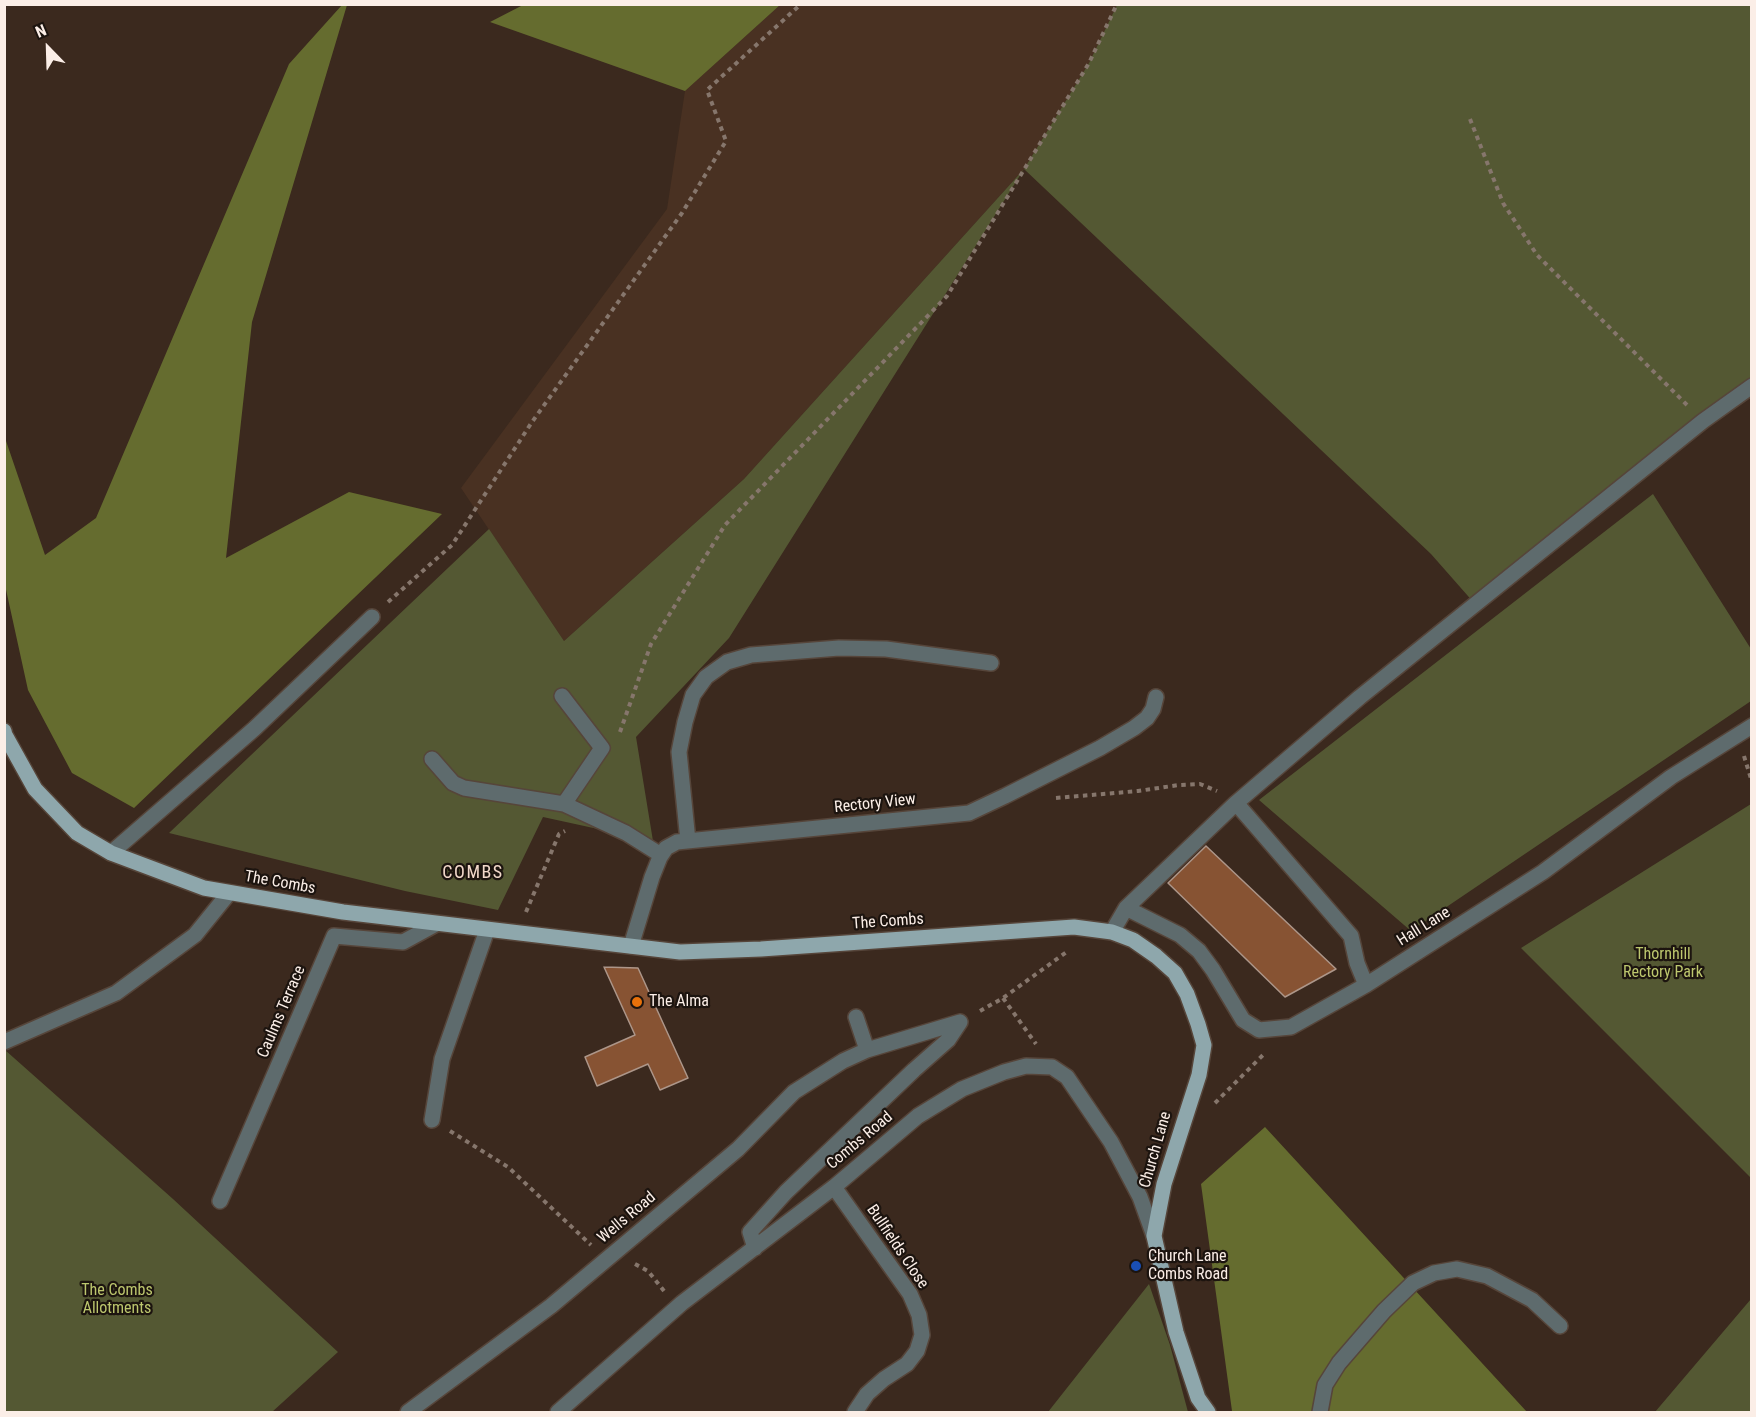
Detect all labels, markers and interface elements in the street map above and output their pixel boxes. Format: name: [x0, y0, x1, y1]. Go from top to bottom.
north arrow: [18, 18, 78, 78]
text: N: [33, 20, 49, 42]
street label: Rectory View: [833, 790, 917, 818]
district label: COMBS: [442, 862, 504, 884]
street label: The Combs: [243, 867, 317, 899]
street label: Hall Lane: [1394, 903, 1454, 951]
street label: The Combs: [852, 910, 924, 934]
park label: Thornhill Rectory Park: [1623, 945, 1703, 983]
street label: Caulms Terrace: [254, 963, 310, 1061]
place label: The Alma: [649, 992, 709, 1012]
marker: The Alma: [630, 995, 644, 1009]
street label: Combs Road: [823, 1108, 897, 1174]
street label: Church Lane: [1136, 1110, 1176, 1190]
street label: Wells Road: [594, 1188, 660, 1248]
street label: Bullfields Close: [862, 1201, 932, 1293]
place label: Church Lane Combs Road: [1148, 1247, 1228, 1285]
marker: Church Lane Combs Road: [1129, 1259, 1143, 1273]
park label: The Combs Allotments: [81, 1281, 153, 1319]

